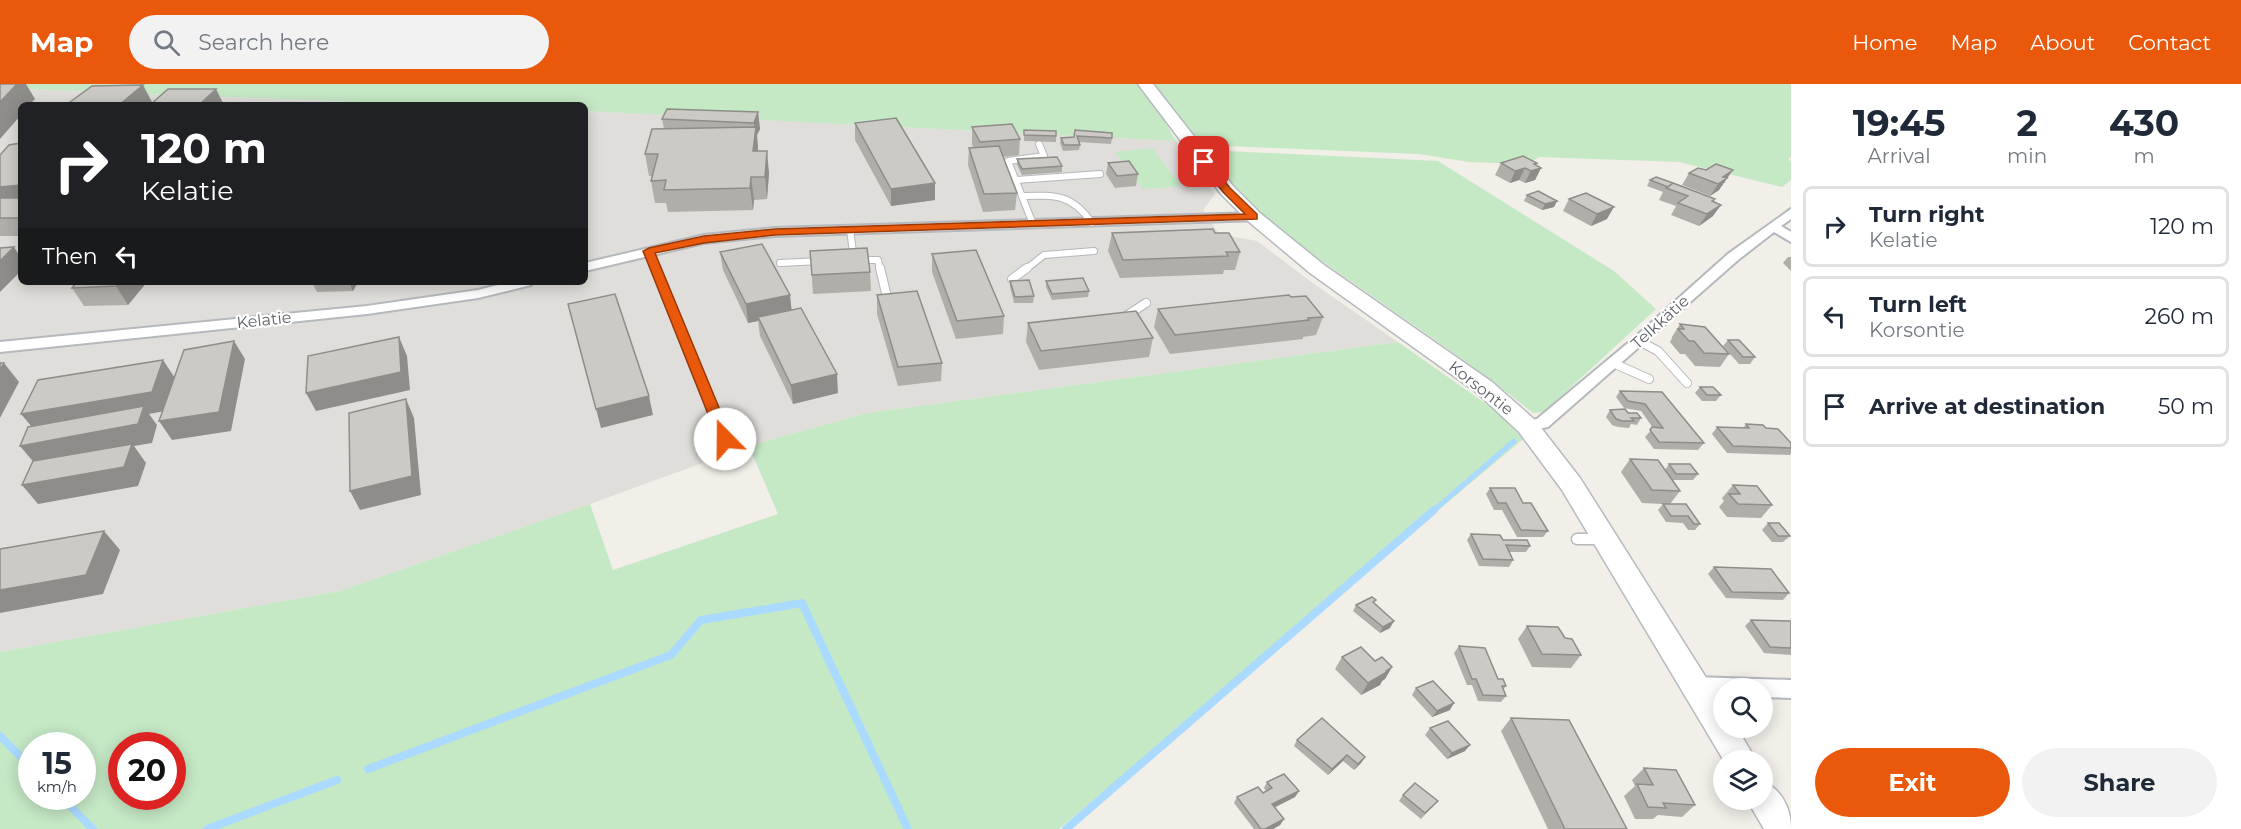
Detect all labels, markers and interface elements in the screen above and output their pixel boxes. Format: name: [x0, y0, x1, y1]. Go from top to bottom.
search box: [129, 15, 549, 69]
text: Map: [30, 25, 93, 59]
icon: search: [150, 26, 183, 59]
text: Search here: [198, 29, 329, 56]
text: Home: [1852, 30, 1917, 55]
text: Map: [1950, 30, 1997, 55]
text: About: [2030, 30, 2095, 55]
text: Contact: [2128, 30, 2211, 55]
text: 19:45: [1853, 101, 1945, 145]
text: 2: [2017, 101, 2038, 145]
text: 430: [2109, 101, 2179, 145]
text: 120 m: [141, 122, 267, 174]
icon: right: [42, 126, 120, 204]
pin: [1178, 136, 1229, 187]
text: Arrival: [1868, 144, 1931, 168]
text: min: [2007, 144, 2047, 168]
text: m: [2133, 144, 2155, 168]
icon: arrive: [1187, 145, 1220, 178]
text: Kelatie: [141, 174, 234, 207]
text: Turn right: [1869, 201, 1984, 228]
icon: right: [1818, 210, 1851, 243]
text: 120 m: [2150, 213, 2214, 240]
text: Kelatie: [1869, 228, 1938, 252]
icon: left: [110, 240, 143, 273]
text: Then: [42, 243, 98, 270]
street label: Telkkätie: [1627, 291, 1693, 353]
text: Turn left: [1869, 291, 1967, 318]
icon: left: [1818, 300, 1851, 333]
text: 260 m: [2144, 303, 2214, 330]
street label: Kelatie: [236, 308, 292, 332]
text: Korsontie: [1869, 318, 1965, 342]
street label: Korsontie: [1445, 357, 1517, 419]
icon: arrive: [1818, 390, 1851, 423]
text: Arrive at destination: [1869, 393, 2105, 420]
text: 50 m: [2158, 393, 2214, 420]
position arrow: [693, 407, 757, 471]
map controls: [1713, 678, 1773, 810]
button: search: [1713, 678, 1773, 738]
speed limit sign: 20: [108, 732, 186, 810]
text: 15: [42, 745, 72, 782]
button: Exit: [1815, 748, 2010, 817]
button: Share: [2022, 748, 2217, 817]
button: layers: [1713, 750, 1773, 810]
text: km/h: [37, 777, 77, 796]

